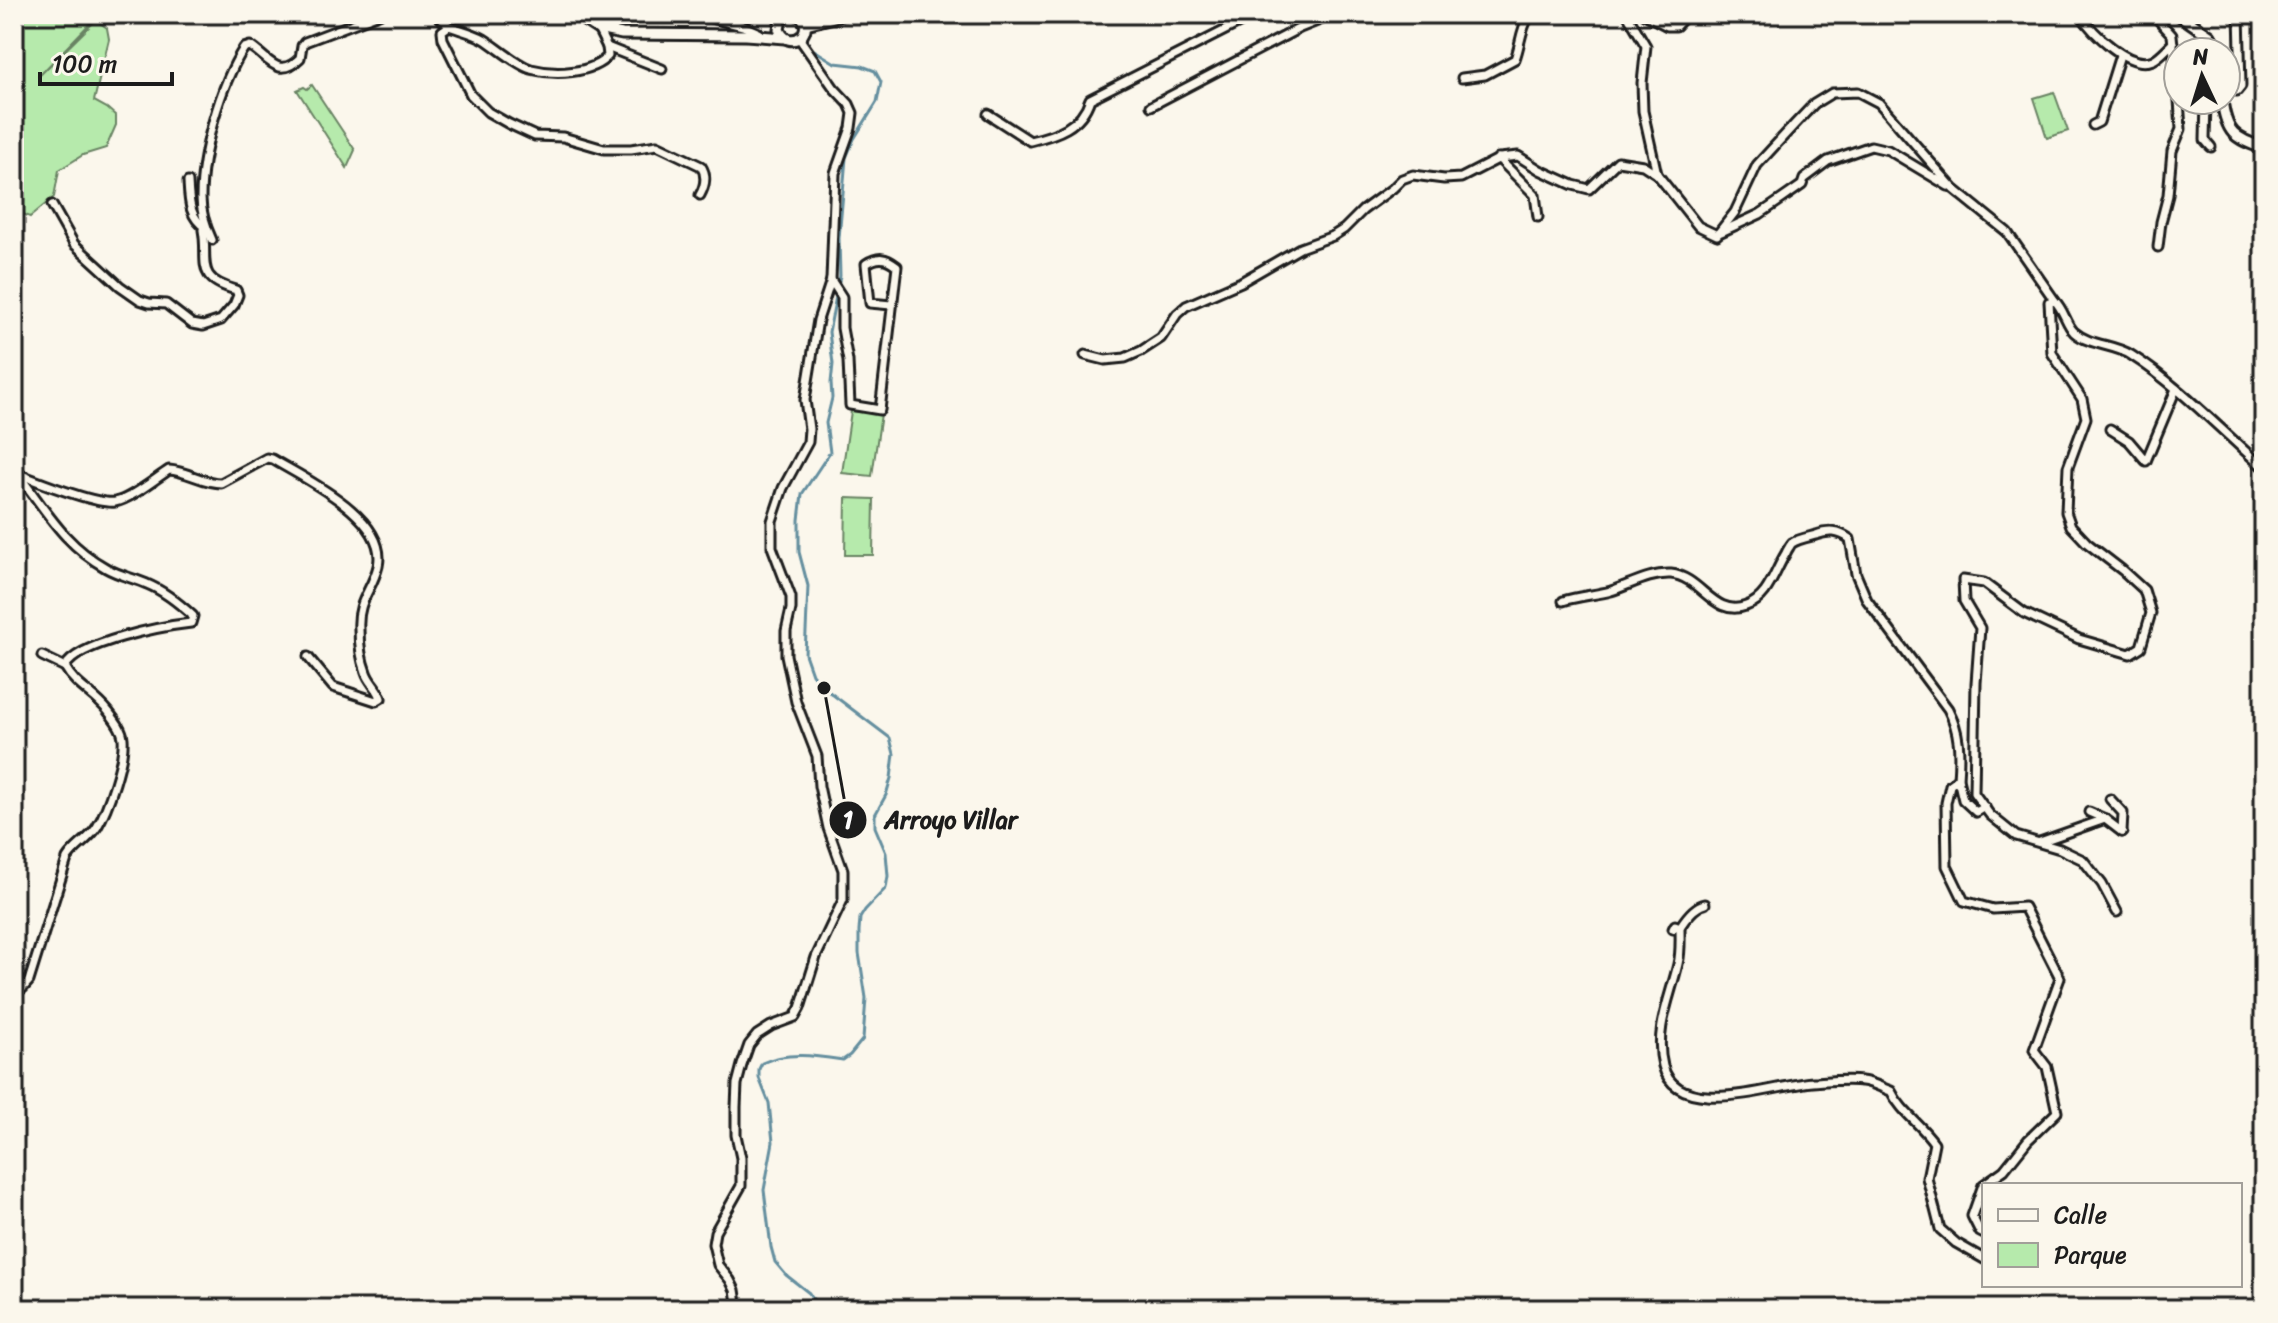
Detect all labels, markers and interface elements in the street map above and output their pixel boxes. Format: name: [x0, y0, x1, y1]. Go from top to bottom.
scale bar: [40, 36, 172, 86]
north arrow: [2162, 36, 2242, 116]
text: N: [2191, 37, 2210, 77]
text: 100 m: [52, 43, 117, 85]
callout: Arroyo Villar: [828, 796, 1035, 844]
text: 1: [843, 799, 853, 841]
text: Arroyo Villar: [883, 799, 1020, 841]
legend: [1982, 1183, 2242, 1287]
text: Calle: [2054, 1194, 2107, 1236]
text: Parque: [2054, 1234, 2127, 1276]

